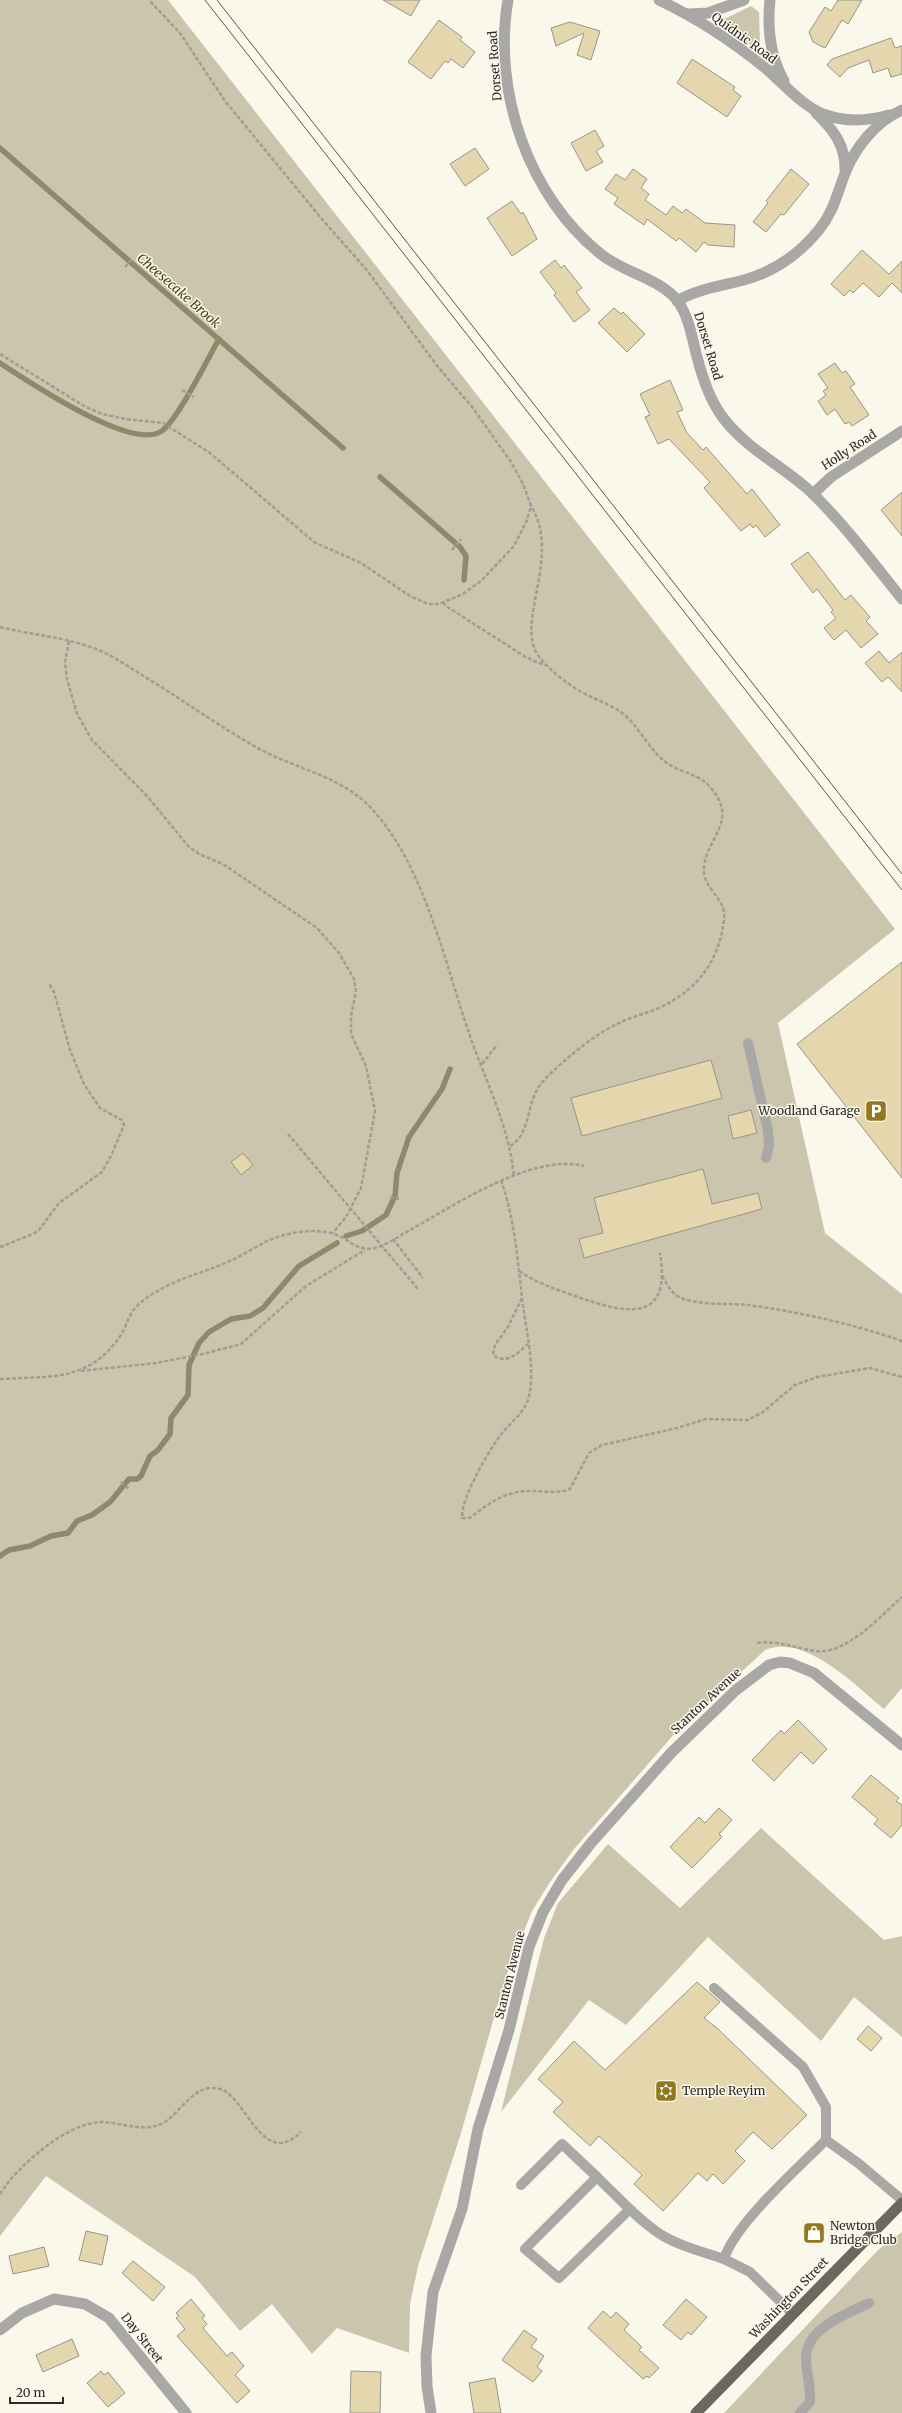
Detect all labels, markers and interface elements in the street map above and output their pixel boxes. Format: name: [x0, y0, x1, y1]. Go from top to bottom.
street label: Quidnic Road: [709, 9, 780, 66]
street label: Dorset Road: [485, 30, 504, 102]
water label: Cheesecake Brook: [133, 249, 224, 331]
street label: Dorset Road: [691, 310, 726, 382]
street label: Holly Road: [818, 426, 879, 473]
parking icon: Woodland Garage: [863, 1098, 889, 1124]
place label: Woodland Garage: [757, 1103, 860, 1118]
street label: Stanton Avenue: [668, 1664, 744, 1737]
street label: Stanton Avenue: [491, 1929, 528, 2021]
synagogue icon: Temple Reyim: [653, 2078, 679, 2104]
place label: Temple Reyim: [682, 2083, 765, 2098]
place label: Newton Bridge Club: [830, 2218, 897, 2247]
shop icon: Newton Bridge Club: [801, 2220, 827, 2246]
street label: Washington Street: [745, 2254, 831, 2342]
street label: Day Street: [118, 2310, 167, 2366]
scale bar: [10, 2379, 63, 2405]
text: 20 m: [16, 2385, 45, 2400]

